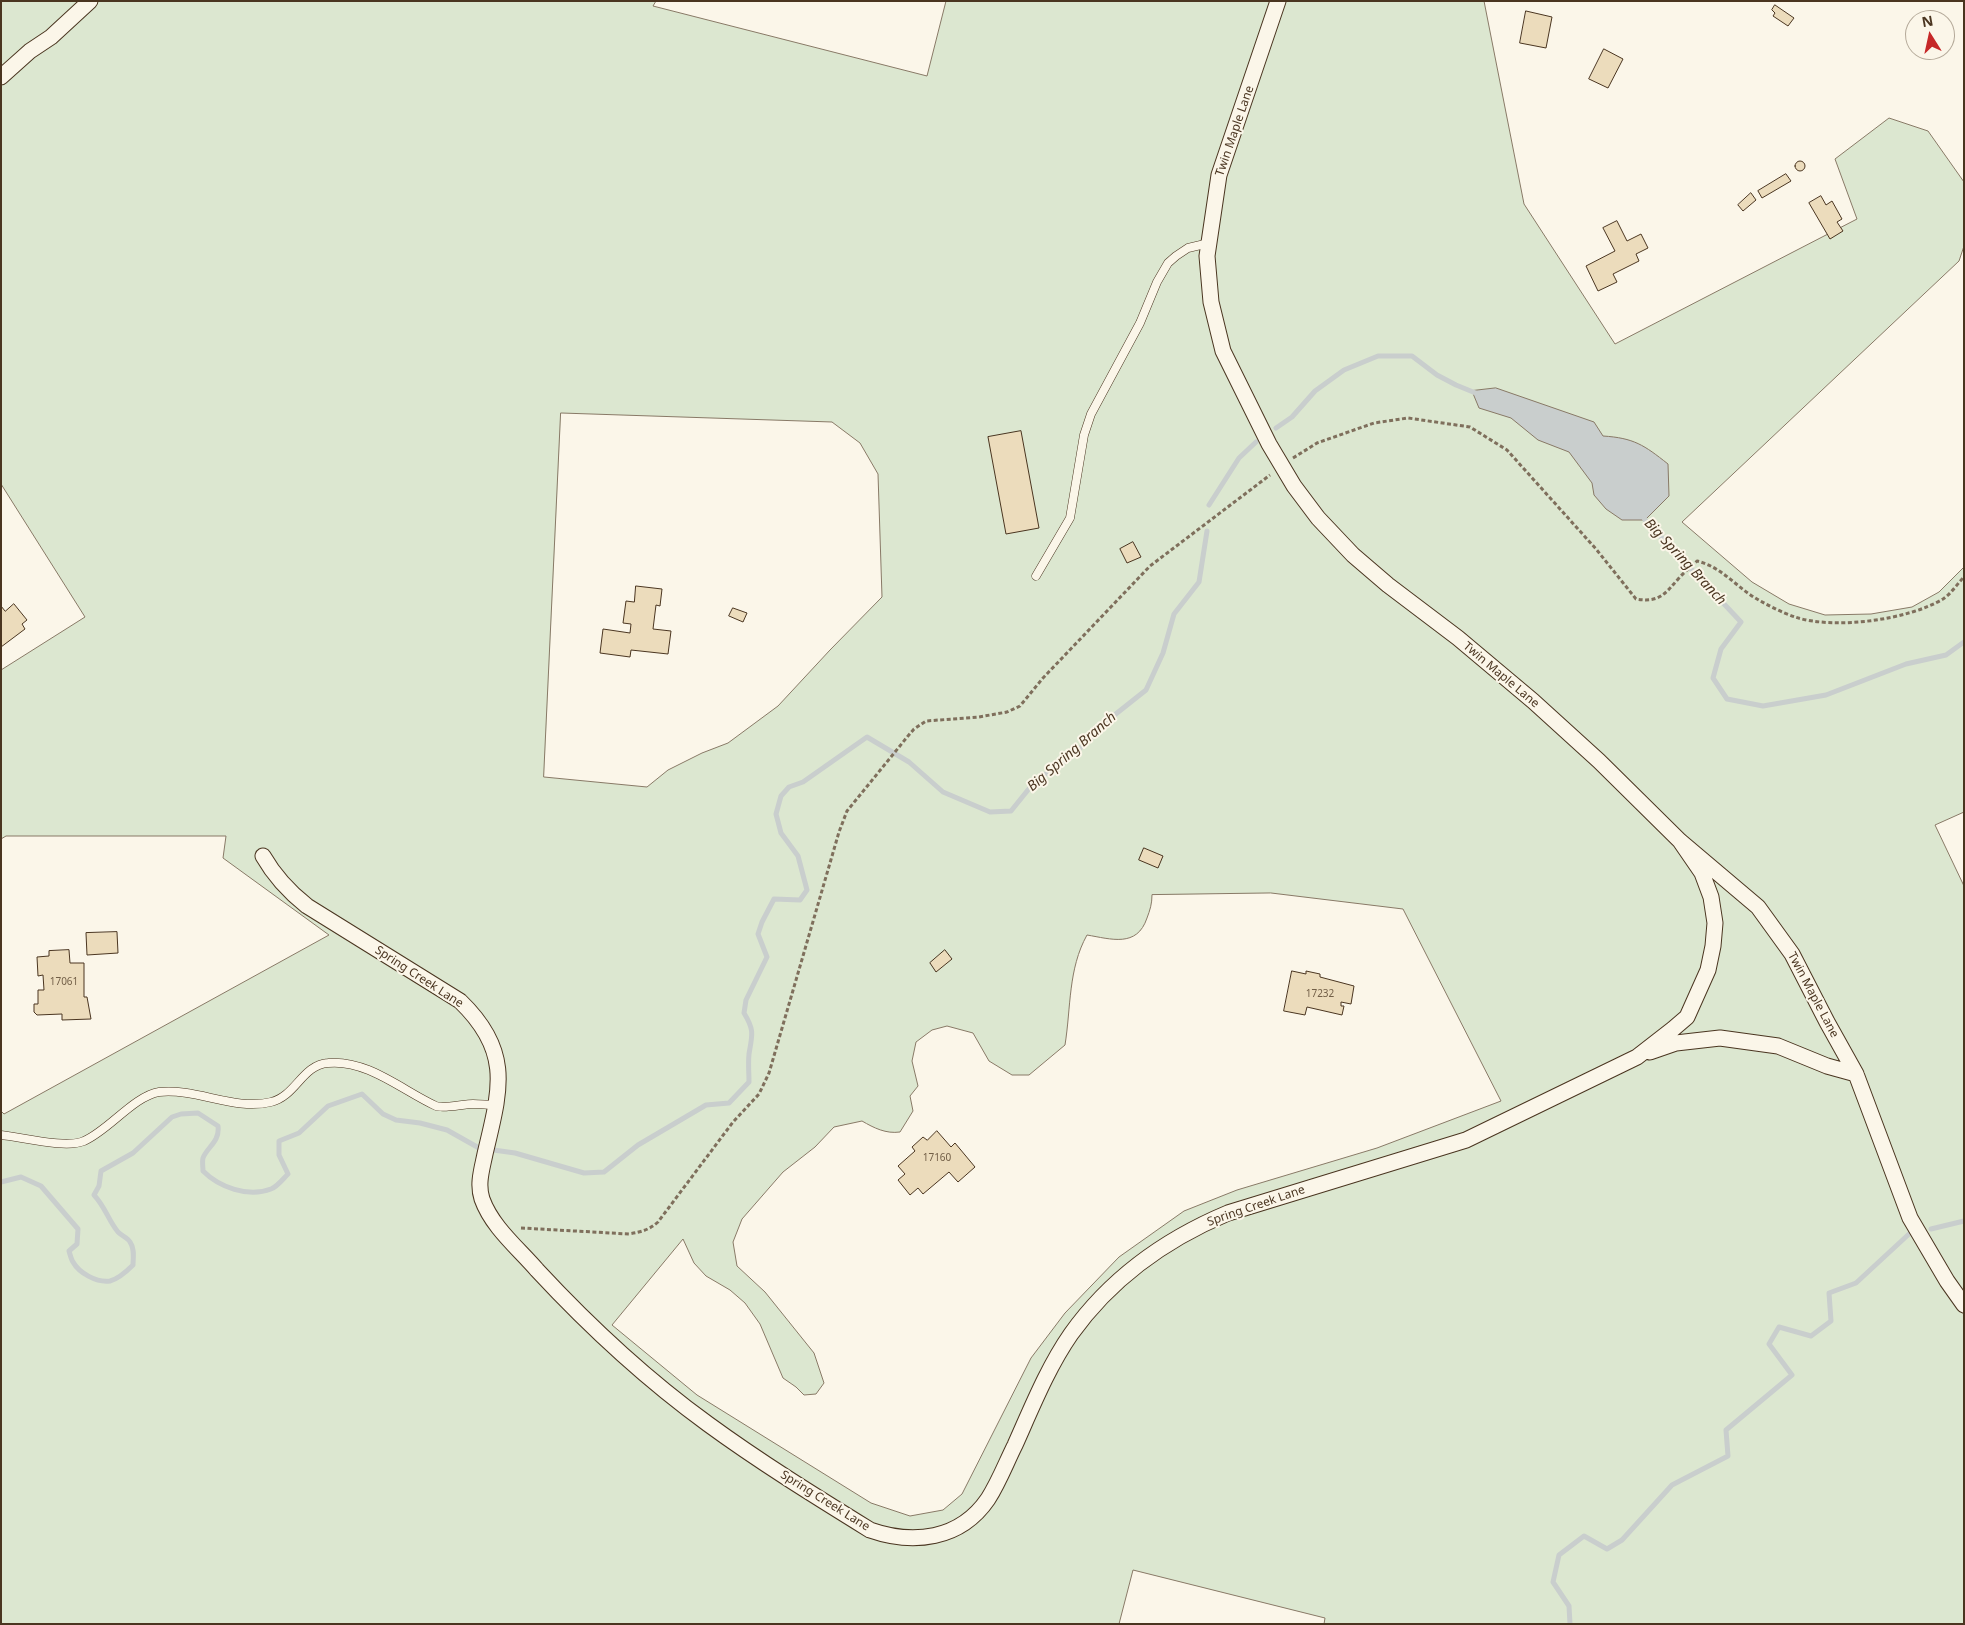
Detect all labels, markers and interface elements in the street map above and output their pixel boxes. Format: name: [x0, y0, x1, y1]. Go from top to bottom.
north arrow: [1905, 10, 1955, 60]
text: N: [1920, 10, 1935, 31]
street label: Twin Maple Lane: [1213, 84, 1257, 178]
water label: Big Spring Branch: [1641, 515, 1729, 609]
street label: Twin Maple Lane: [1460, 639, 1542, 711]
water label: Big Spring Branch: [1024, 709, 1120, 795]
street label: Spring Creek Lane: [372, 943, 466, 1011]
street label: Twin Maple Lane: [1784, 950, 1842, 1040]
house number: 17061: [50, 976, 78, 988]
house number: 17232: [1306, 988, 1334, 1000]
house number: 17160: [923, 1152, 951, 1164]
street label: Spring Creek Lane: [1205, 1183, 1307, 1229]
street label: Spring Creek Lane: [778, 1468, 872, 1534]

